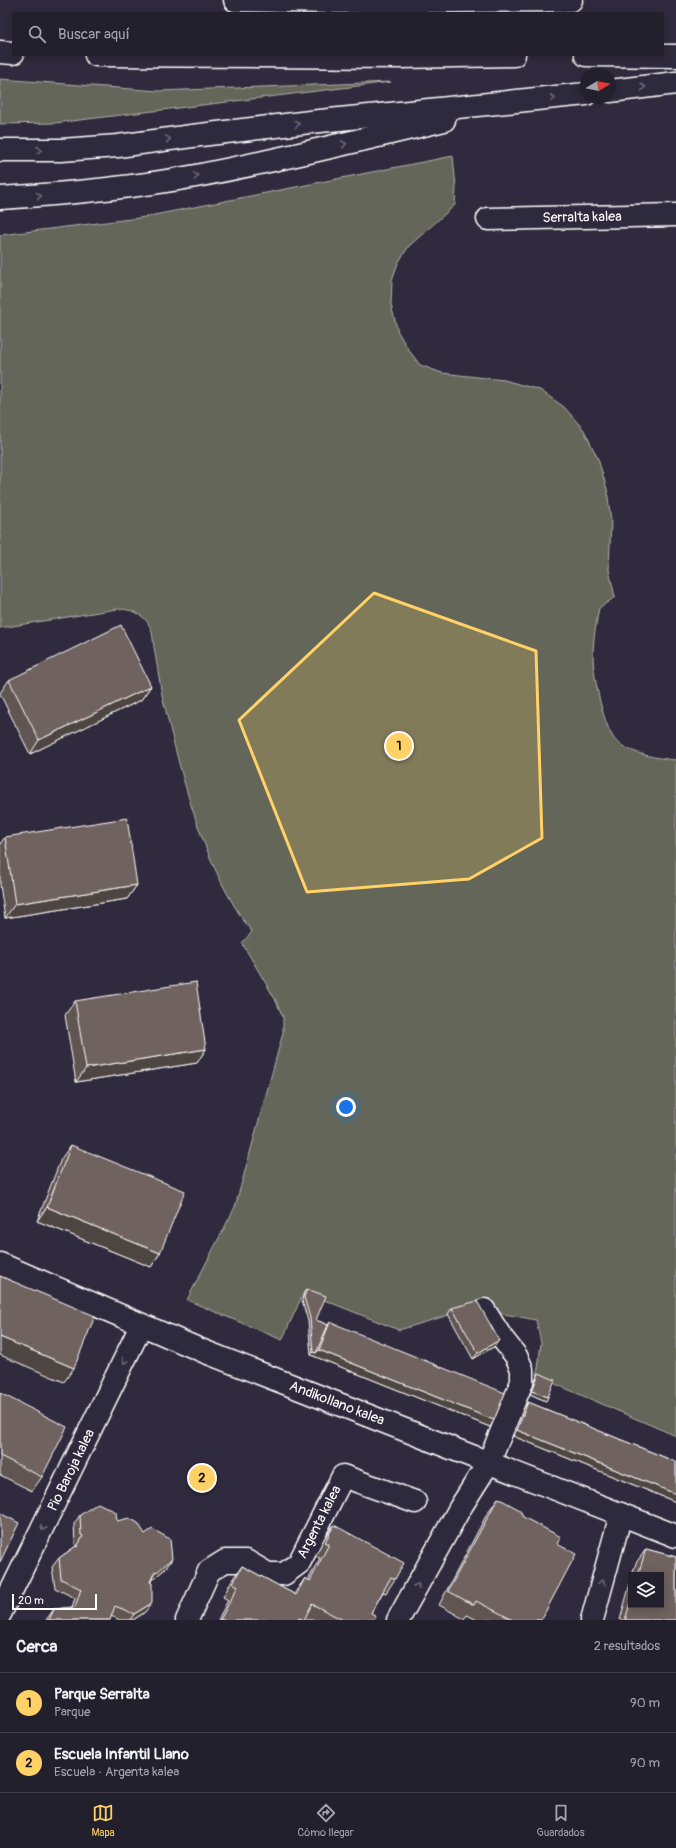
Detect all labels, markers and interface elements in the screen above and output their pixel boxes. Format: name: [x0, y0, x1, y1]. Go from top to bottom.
search box: [12, 12, 664, 56]
icon: search: [26, 23, 48, 45]
text: Buscar aquí: [58, 25, 130, 44]
north arrow: [580, 68, 616, 104]
one-way arrow: [640, 83, 646, 92]
one-way arrow: [550, 93, 556, 102]
one-way arrow: [294, 119, 300, 128]
one-way arrow: [165, 135, 171, 144]
one-way arrow: [341, 140, 348, 149]
one-way arrow: [36, 146, 42, 154]
one-way arrow: [192, 172, 199, 181]
one-way arrow: [36, 192, 42, 200]
street label: Serralta kalea: [542, 208, 622, 226]
pin: 1: [386, 731, 412, 761]
your location: [336, 1097, 356, 1117]
one-way arrow: [122, 1357, 130, 1364]
street label: Andikollano kalea: [287, 1377, 387, 1429]
street label: Pio Baroja kalea: [44, 1426, 98, 1514]
pin: 2: [189, 1463, 215, 1493]
street label: Argenta kalea: [293, 1483, 345, 1561]
one-way arrow: [40, 1524, 48, 1531]
map controls: [628, 1572, 664, 1608]
button: layers: [628, 1572, 664, 1608]
one-way arrow: [597, 1579, 606, 1586]
one-way arrow: [413, 1583, 420, 1590]
scale bar: [12, 1592, 97, 1611]
text: 20 m: [18, 1594, 44, 1607]
text: Cerca: [16, 1636, 57, 1657]
text: 2 resultados: [594, 1638, 660, 1654]
text: Parque Serralta: [54, 1685, 150, 1704]
text: 1: [26, 1695, 32, 1711]
text: 90 m: [630, 1695, 660, 1711]
text: Parque: [54, 1704, 90, 1720]
text: Escuela Infantil Llano: [54, 1745, 189, 1764]
text: 2: [25, 1755, 33, 1771]
text: 90 m: [630, 1755, 660, 1771]
text: Escuela · Argenta kalea: [54, 1764, 179, 1780]
tab: Mapa: [91, 1802, 115, 1839]
tab: Cómo llegar: [298, 1802, 354, 1839]
tab: Guardados: [536, 1802, 585, 1839]

